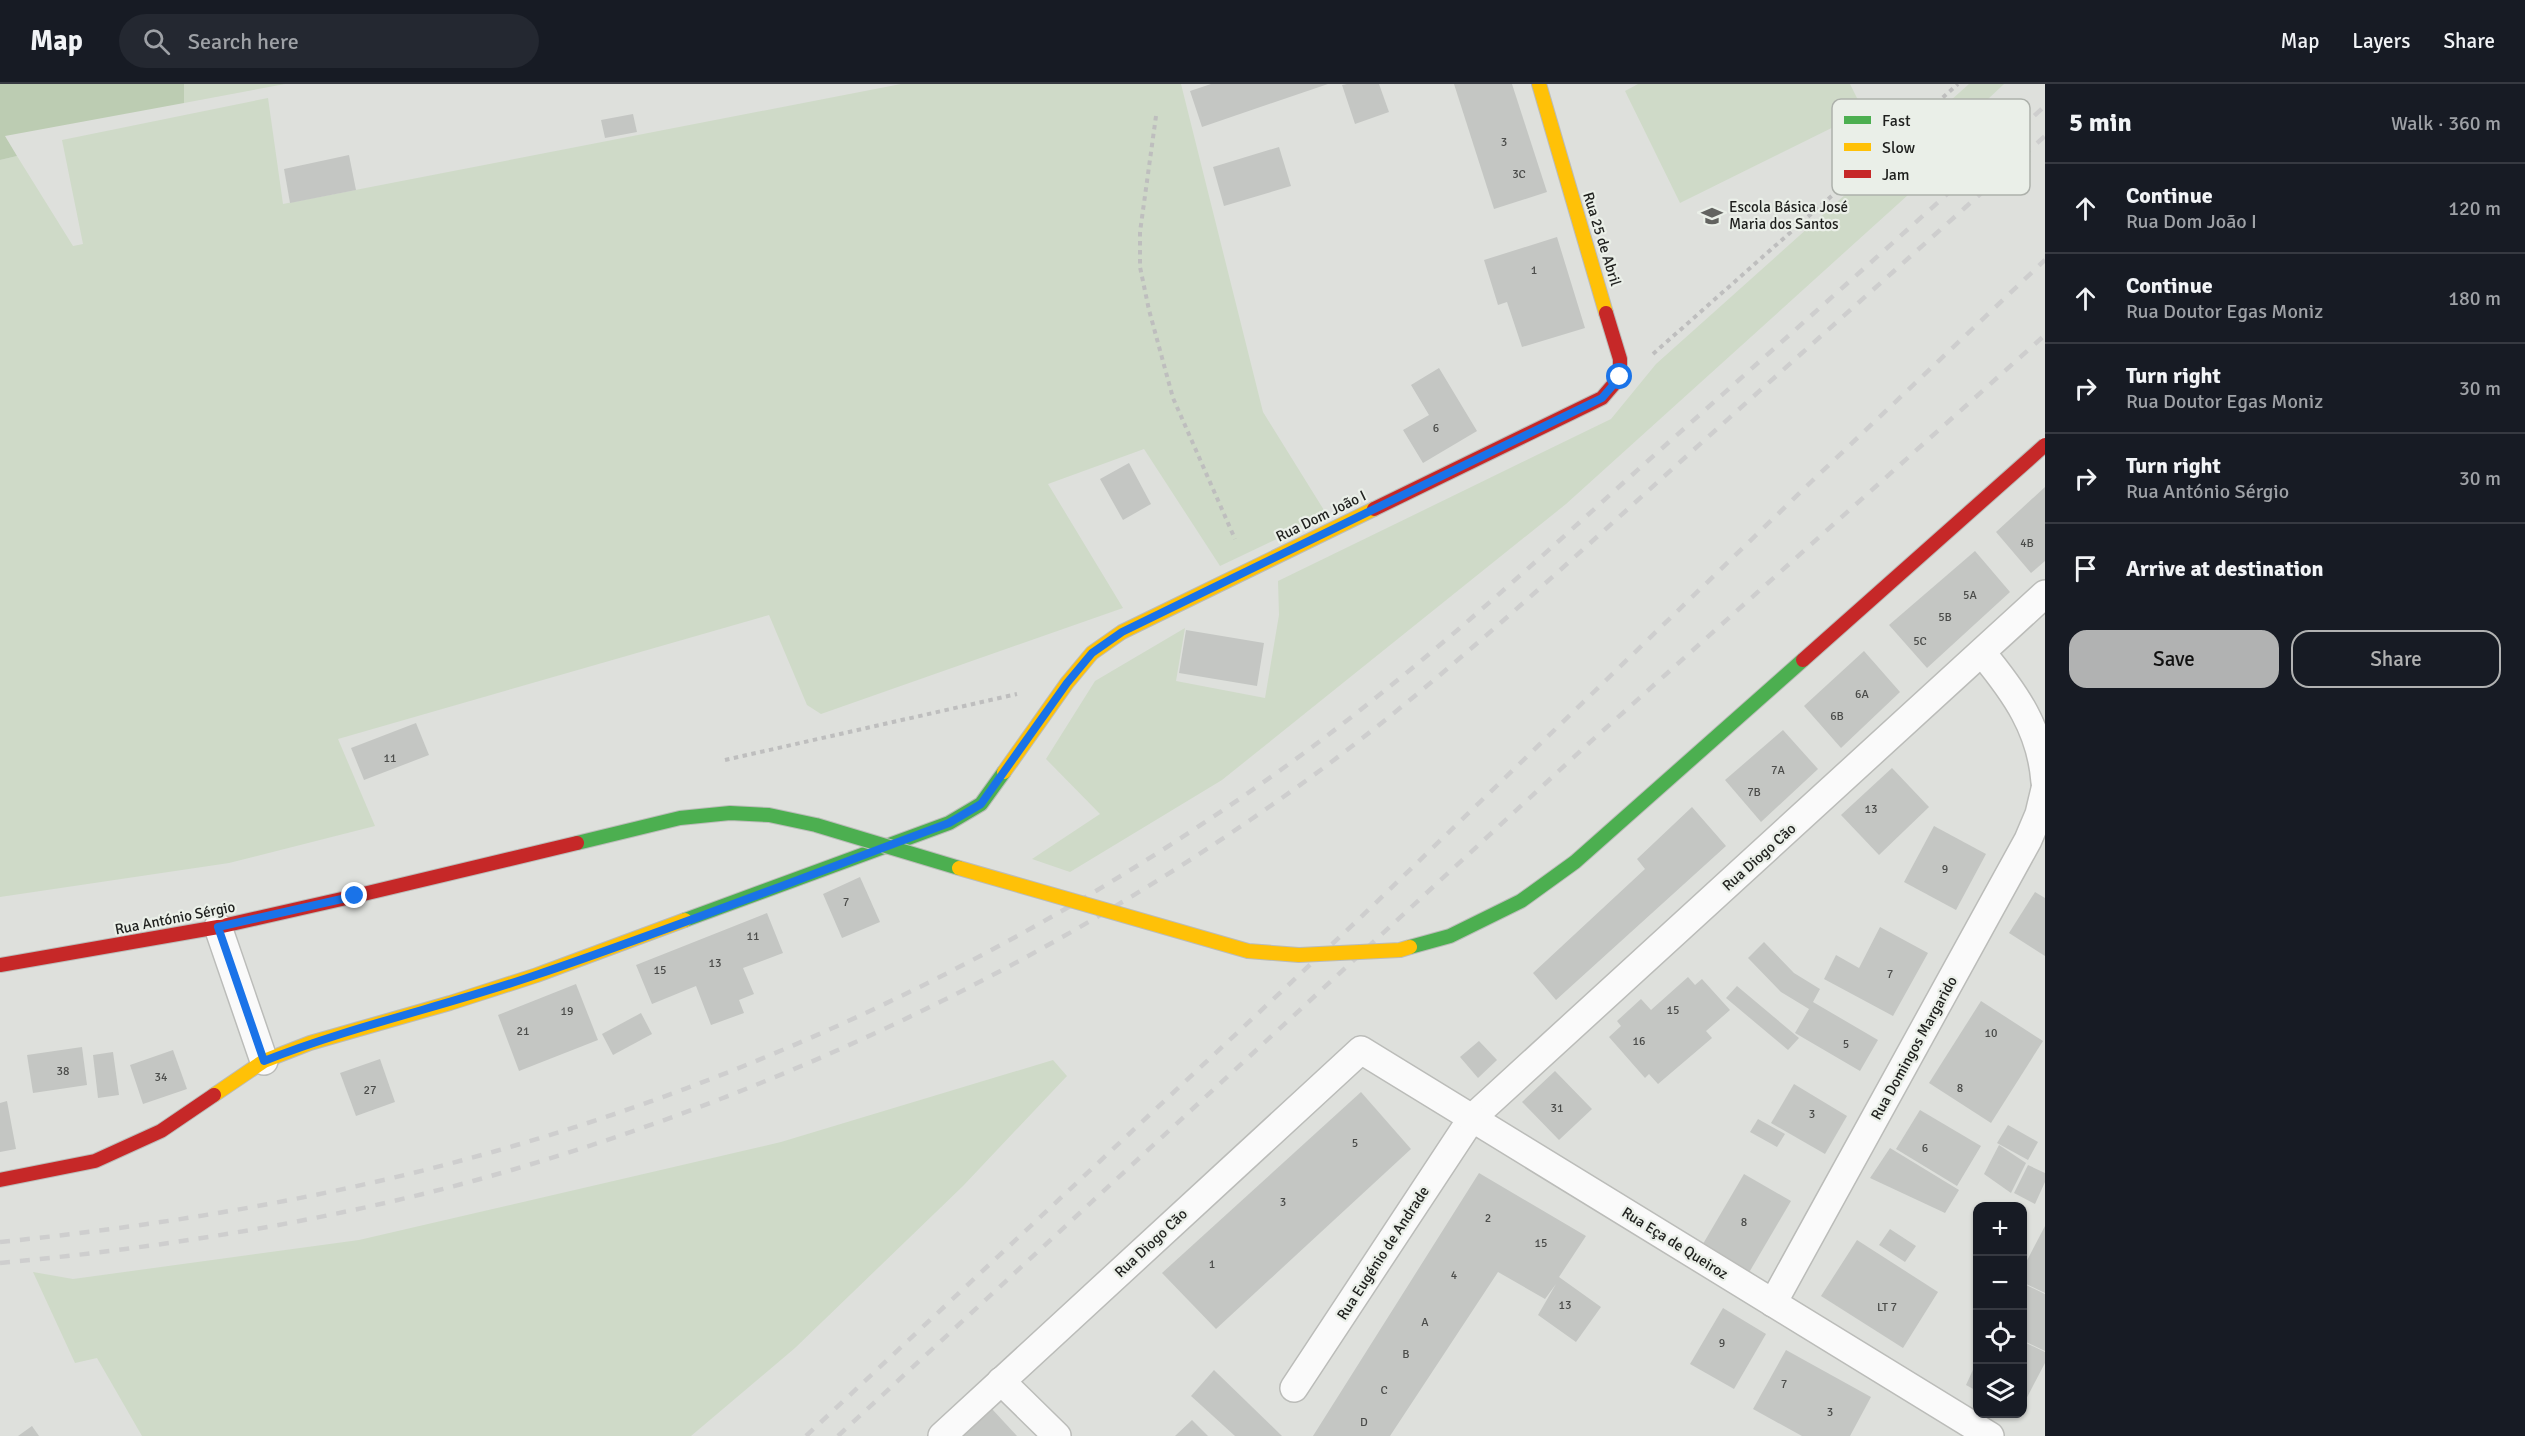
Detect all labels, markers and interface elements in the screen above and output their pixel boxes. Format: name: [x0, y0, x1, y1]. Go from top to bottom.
search box: [119, 14, 539, 68]
text: Map: [30, 24, 83, 58]
icon: search: [140, 25, 173, 58]
text: Search here: [188, 28, 299, 55]
text: Map: [2281, 28, 2319, 54]
text: Layers: [2352, 28, 2410, 54]
text: Share: [2443, 28, 2495, 54]
legend: [1832, 99, 2030, 195]
text: 5 min: [2069, 107, 2132, 139]
text: Fast: [1882, 111, 1911, 131]
text: Walk · 360 m: [2391, 111, 2501, 136]
house number: 3: [1501, 135, 1507, 150]
text: Slow: [1882, 138, 1916, 158]
text: Jam: [1882, 165, 1910, 185]
house number: 3C: [1512, 167, 1526, 182]
text: Continue: [2126, 182, 2213, 209]
street label: Rua 25 de Abril: [1579, 190, 1625, 288]
icon: ahead: [2069, 192, 2102, 225]
text: 120 m: [2448, 196, 2501, 221]
place label: Escola Básica José Maria dos Santos: [1729, 198, 1848, 233]
school or university icon: Escola Básica José Maria dos Santos: [1700, 204, 1724, 228]
text: Rua Dom João I: [2126, 209, 2257, 234]
house number: 1: [1531, 263, 1537, 278]
text: Continue: [2126, 272, 2213, 299]
icon: ahead: [2069, 282, 2102, 315]
text: 180 m: [2448, 286, 2501, 311]
text: Rua Doutor Egas Moniz: [2126, 299, 2323, 324]
text: Turn right: [2126, 362, 2221, 389]
route start: [1606, 363, 1632, 389]
icon: right: [2069, 372, 2102, 405]
text: 30 m: [2459, 376, 2501, 401]
text: Rua Doutor Egas Moniz: [2126, 389, 2323, 414]
house number: 6: [1433, 421, 1439, 436]
text: Turn right: [2126, 452, 2221, 479]
icon: right: [2069, 462, 2102, 495]
text: 30 m: [2459, 466, 2501, 491]
text: Rua António Sérgio: [2126, 479, 2289, 504]
street label: Rua Dom João I: [1273, 486, 1369, 546]
house number: 4B: [2020, 536, 2034, 551]
icon: arrive: [2069, 552, 2102, 585]
text: Arrive at destination: [2126, 555, 2323, 582]
house number: 5A: [1963, 588, 1978, 603]
house number: 5B: [1938, 610, 1952, 625]
button: Save: [2069, 630, 2279, 688]
button: Share: [2291, 630, 2501, 688]
house number: 5C: [1913, 634, 1927, 649]
house number: 6A: [1855, 687, 1870, 702]
house number: 6B: [1830, 709, 1844, 724]
house number: 11: [384, 751, 396, 766]
house number: 7A: [1771, 763, 1786, 778]
house number: 7B: [1747, 785, 1761, 800]
house number: 13: [1865, 802, 1877, 817]
street label: Rua Diogo Cão: [1719, 819, 1800, 895]
house number: 9: [1942, 862, 1948, 877]
route end: [341, 882, 367, 908]
house number: 7: [843, 895, 849, 910]
street label: Rua António Sérgio: [113, 897, 237, 939]
house number: 11: [747, 929, 759, 944]
house number: 13: [709, 956, 721, 971]
house number: 15: [654, 963, 666, 978]
house number: 7: [1887, 967, 1893, 982]
street label: Rua Domingos Margarido: [1867, 973, 1961, 1123]
house number: 15: [1667, 1003, 1679, 1018]
house number: 19: [561, 1004, 573, 1019]
house number: 21: [517, 1024, 529, 1039]
house number: 10: [1985, 1026, 1997, 1041]
house number: 16: [1633, 1034, 1645, 1049]
house number: 5: [1843, 1037, 1849, 1052]
house number: 38: [57, 1064, 69, 1079]
house number: 34: [155, 1070, 168, 1085]
house number: 8: [1957, 1081, 1963, 1096]
house number: 27: [364, 1083, 376, 1098]
house number: 31: [1551, 1101, 1563, 1116]
house number: 3: [1809, 1107, 1815, 1122]
house number: 5: [1352, 1136, 1358, 1151]
house number: 6: [1922, 1141, 1928, 1156]
street label: Rua Eugénio de Andrade: [1333, 1183, 1433, 1323]
house number: 3: [1280, 1195, 1286, 1210]
map controls: [1973, 1202, 2027, 1418]
button: +: [1973, 1202, 2027, 1256]
street label: Rua Eça de Queiroz: [1619, 1203, 1732, 1283]
street label: Rua Diogo Cão: [1111, 1205, 1191, 1281]
house number: 2: [1485, 1211, 1491, 1226]
house number: 8: [1741, 1215, 1747, 1230]
house number: 15: [1535, 1236, 1547, 1251]
button: −: [1973, 1256, 2027, 1310]
house number: 1: [1209, 1257, 1215, 1272]
house number: 4: [1451, 1268, 1458, 1283]
house number: 13: [1559, 1298, 1571, 1313]
house number: LT 7: [1877, 1300, 1897, 1315]
button: locate: [1973, 1310, 2027, 1364]
house number: A: [1421, 1315, 1429, 1329]
house number: 9: [1719, 1336, 1725, 1351]
house number: B: [1402, 1347, 1410, 1362]
button: layers: [1973, 1364, 2027, 1418]
house number: 7: [1781, 1377, 1787, 1392]
house number: C: [1380, 1383, 1388, 1398]
house number: 3: [1827, 1405, 1833, 1420]
house number: D: [1360, 1415, 1368, 1430]

